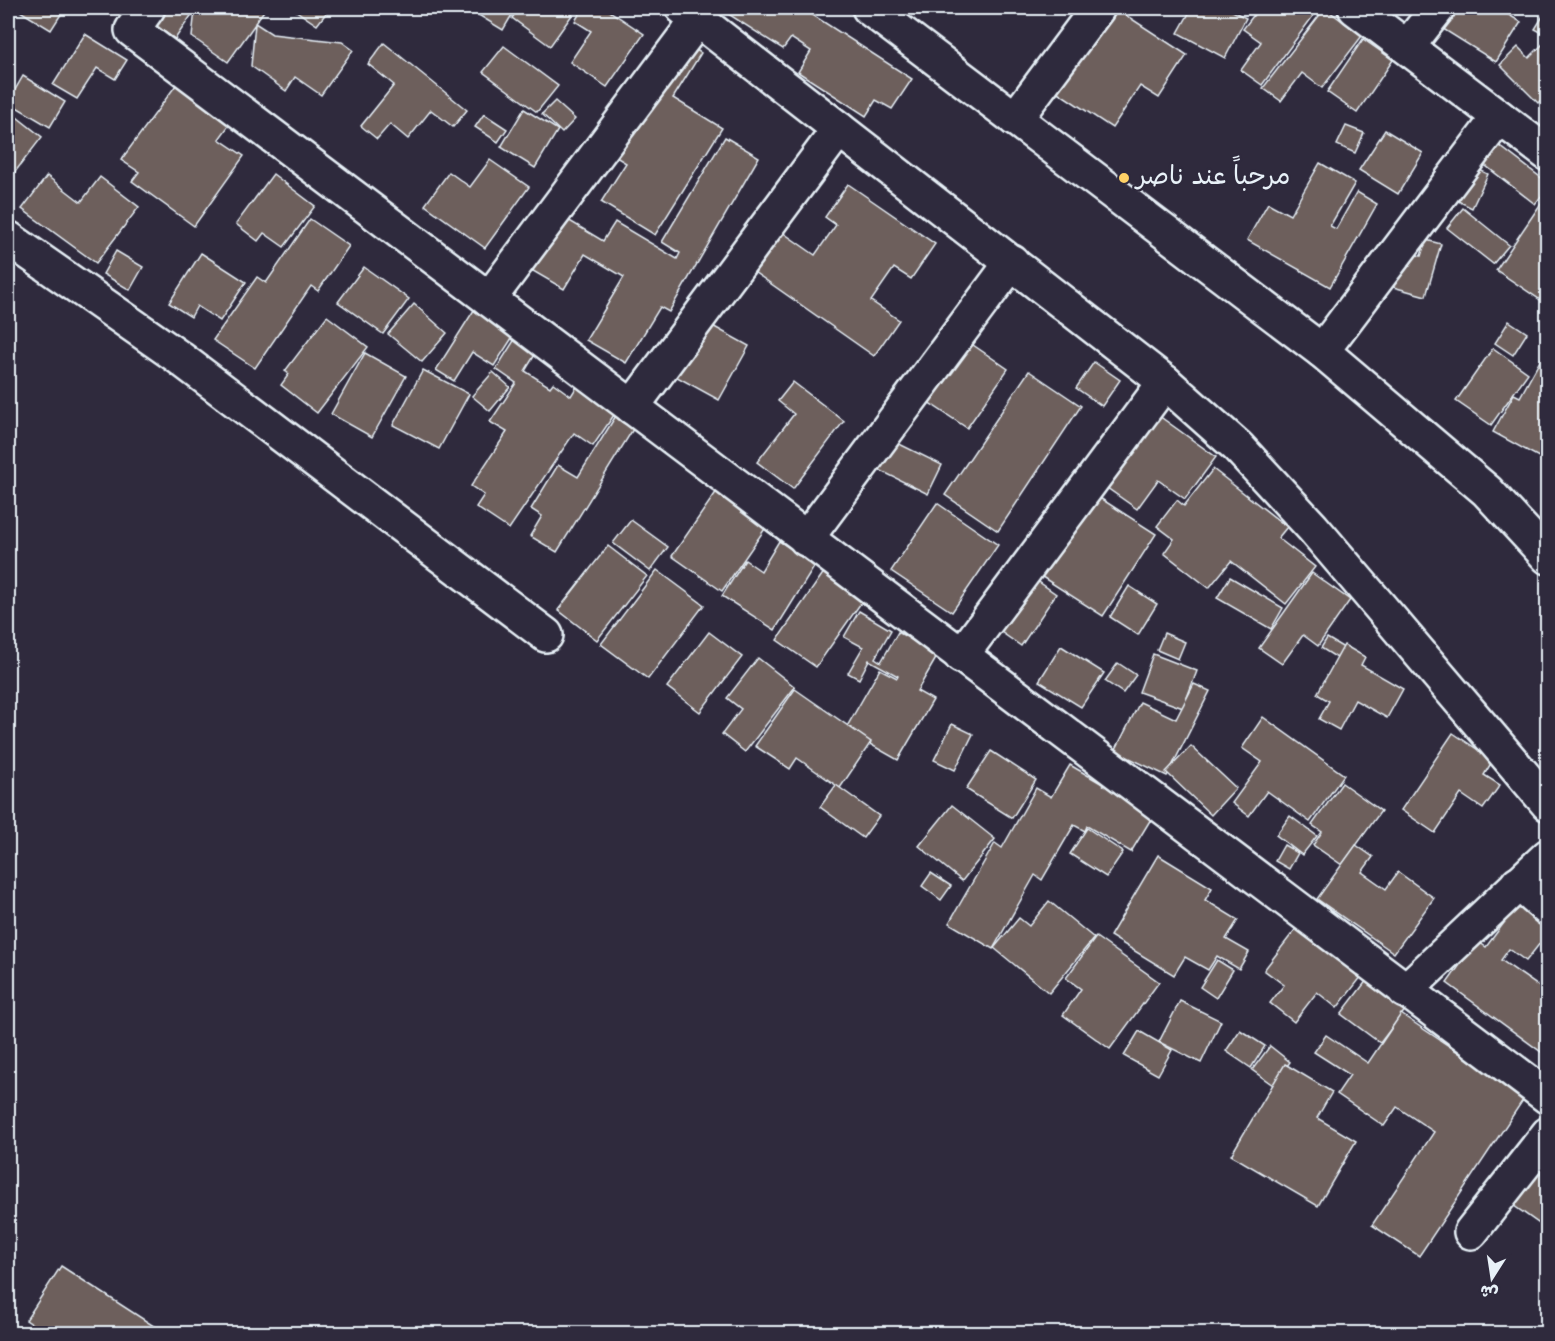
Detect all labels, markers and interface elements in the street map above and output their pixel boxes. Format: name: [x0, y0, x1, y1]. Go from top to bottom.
place label: مرحباً عند ناصر: [1134, 155, 1290, 197]
marker: مرحباً عند ناصر: [1117, 171, 1131, 185]
north arrow: [1462, 1248, 1522, 1308]
text: ش: [1478, 1277, 1500, 1304]

